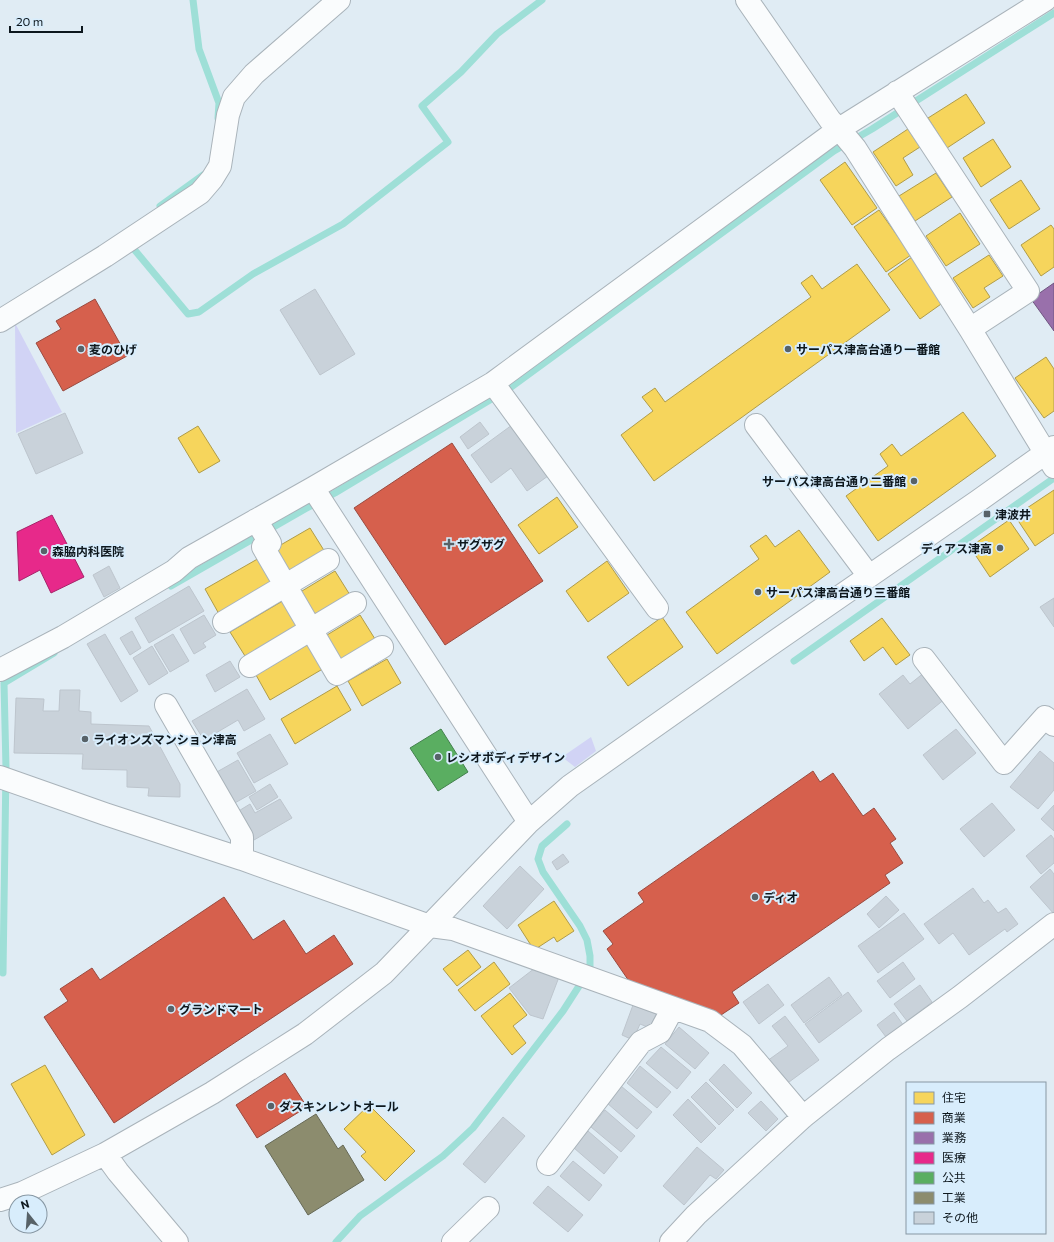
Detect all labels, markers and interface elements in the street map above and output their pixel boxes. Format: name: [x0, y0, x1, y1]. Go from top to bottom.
scale bar: [10, 8, 82, 34]
text: 20 m: [16, 14, 43, 28]
place label: 麦のひげ: [89, 342, 137, 356]
place label: サーパス津高台通り一番館: [796, 342, 940, 356]
marker: 麦のひげ: [76, 344, 86, 354]
marker: サーパス津高台通り一番館: [783, 344, 793, 354]
place label: サーパス津高台通り二番館: [762, 474, 906, 488]
marker: サーパス津高台通り二番館: [909, 476, 919, 486]
place label: 津波井: [995, 507, 1031, 521]
marker: 津波井: [982, 509, 992, 519]
place label: ザグザグ: [457, 537, 505, 551]
marker: ザグザグ: [444, 539, 454, 549]
place label: ディアス津高: [921, 541, 992, 555]
marker: ディアス津高: [995, 543, 1005, 553]
place label: 森脇内科医院: [52, 544, 124, 558]
marker: 森脇内科医院: [39, 546, 49, 556]
place label: サーパス津高台通り三番館: [766, 585, 910, 599]
marker: サーパス津高台通り三番館: [753, 587, 763, 597]
place label: ライオンズマンション津高: [93, 732, 237, 746]
marker: ライオンズマンション津高: [80, 734, 90, 744]
place label: レシオボディデザイン: [446, 750, 565, 764]
marker: レシオボディデザイン: [433, 752, 443, 762]
place label: ディオ: [763, 890, 798, 904]
marker: ディオ: [750, 892, 760, 902]
place label: グランドマート: [179, 1002, 263, 1016]
marker: グランドマート: [166, 1004, 176, 1014]
legend: [906, 1082, 1046, 1234]
text: 住宅: [942, 1090, 966, 1104]
place label: ダスキンレントオール: [279, 1099, 399, 1113]
marker: ダスキンレントオール: [266, 1101, 276, 1111]
text: 商業: [942, 1110, 966, 1124]
text: 業務: [942, 1130, 966, 1144]
text: 医療: [942, 1150, 966, 1164]
text: 公共: [942, 1170, 966, 1184]
text: 工業: [942, 1190, 966, 1204]
north arrow: [8, 1194, 48, 1234]
text: N: [19, 1197, 31, 1211]
text: その他: [942, 1210, 978, 1224]

